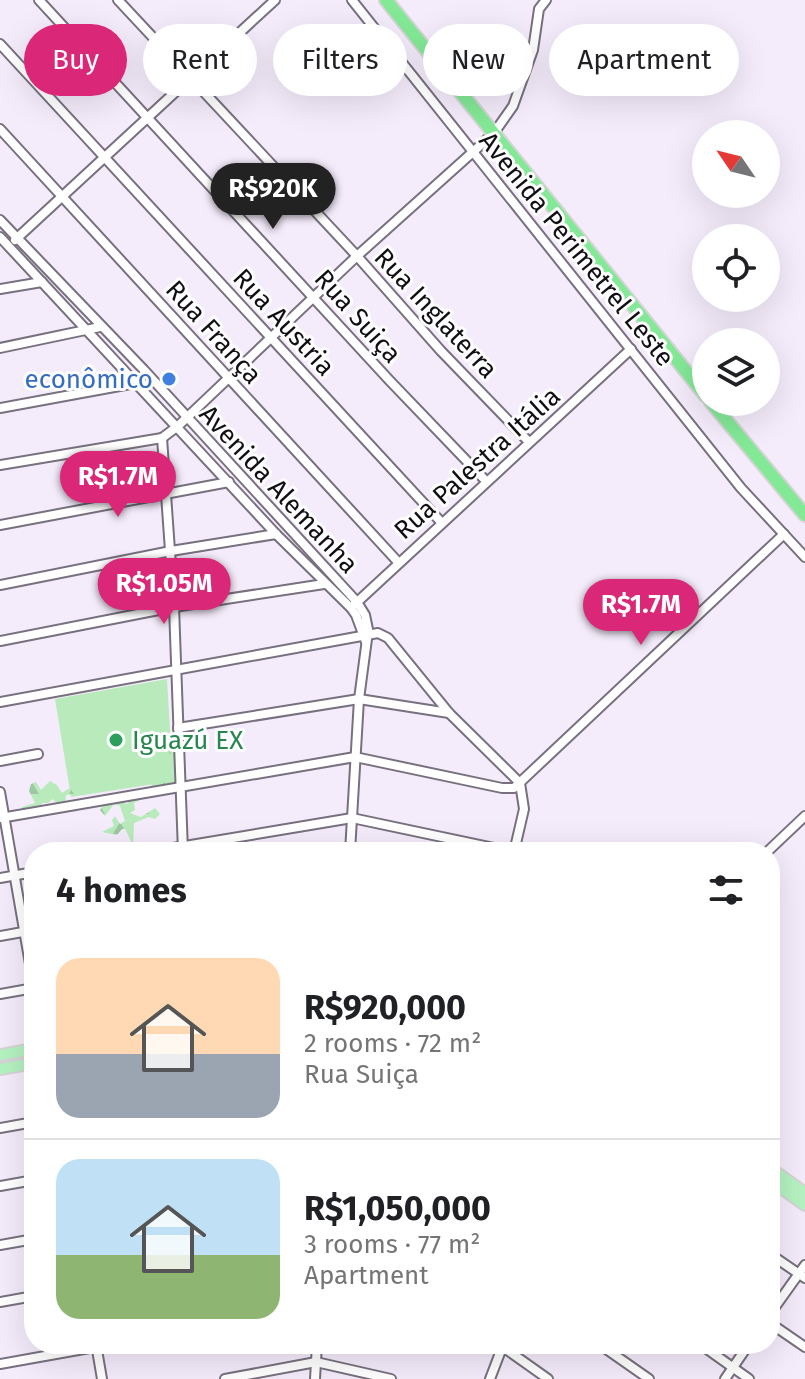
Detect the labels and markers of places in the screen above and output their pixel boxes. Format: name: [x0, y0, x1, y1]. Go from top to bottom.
pin: R$920K: [208, 163, 338, 231]
place label: econômico: [25, 364, 153, 395]
marker: econômico: [160, 370, 178, 388]
pin: R$1.7M: [53, 451, 183, 519]
pin: R$1.05M: [90, 558, 238, 626]
pin: R$1.7M: [576, 579, 706, 647]
place label: Iguazú EX: [132, 725, 243, 756]
marker: Iguazú EX: [107, 731, 125, 749]

